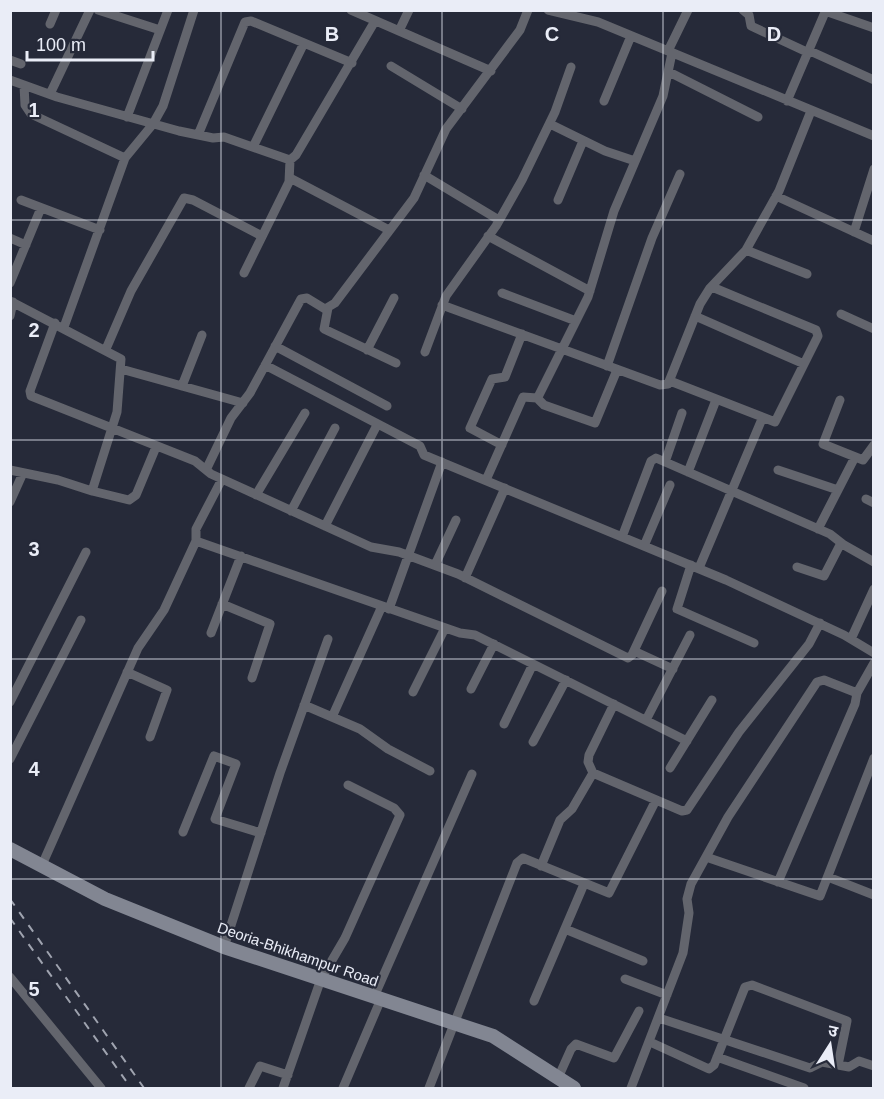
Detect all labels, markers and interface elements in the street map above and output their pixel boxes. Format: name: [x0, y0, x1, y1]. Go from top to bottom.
text: B: [325, 23, 339, 45]
text: C: [545, 23, 559, 45]
text: D: [767, 23, 781, 45]
scale bar: [27, 24, 153, 62]
text: 100 m: [36, 35, 86, 55]
text: 1: [28, 99, 40, 121]
text: 2: [28, 319, 40, 341]
text: 3: [28, 538, 40, 560]
text: 4: [28, 758, 40, 780]
street label: Deoria-Bhikhampur Road: [215, 918, 381, 990]
text: 5: [28, 978, 40, 1000]
north arrow: [800, 1015, 860, 1075]
text: उ: [827, 1022, 840, 1040]

